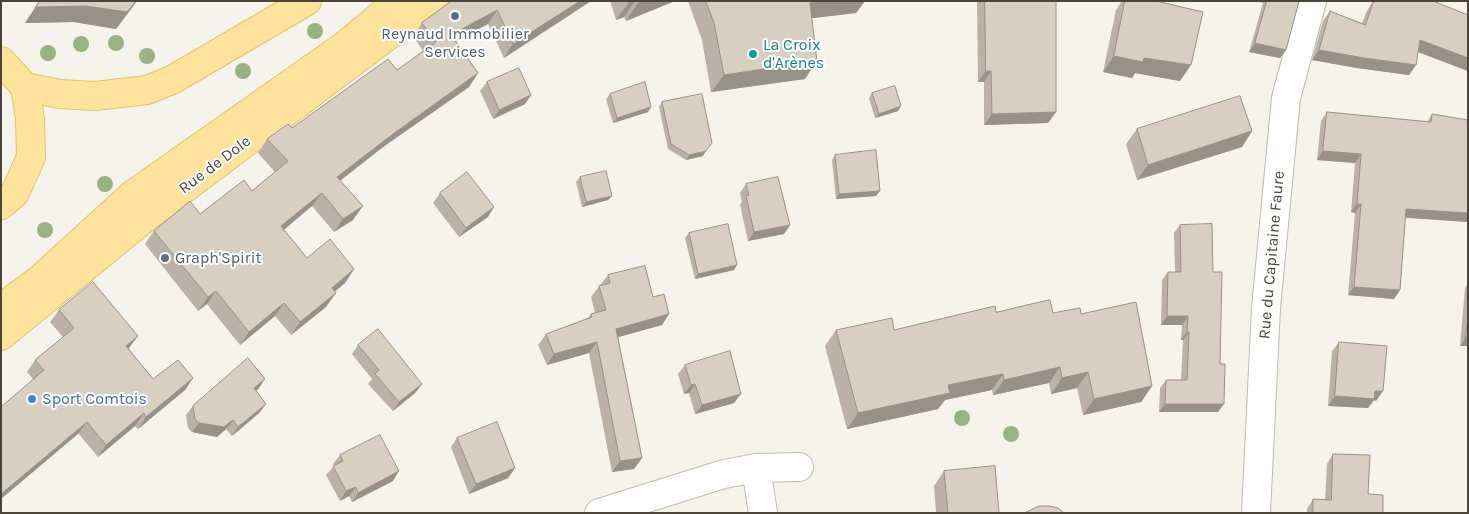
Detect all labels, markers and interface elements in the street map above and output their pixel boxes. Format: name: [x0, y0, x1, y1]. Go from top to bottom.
marker: Reynaud Immobilier Services: [449, 10, 461, 22]
place label: Reynaud Immobilier Services: [381, 24, 529, 62]
place label: La Croix d'Arènes: [763, 35, 824, 73]
marker: La Croix d'Arènes: [747, 48, 759, 60]
street label: Rue de Dole: [175, 132, 255, 198]
street label: Rue du Capitaine Faure: [1255, 170, 1289, 340]
place label: Graph'Spirit: [175, 248, 261, 268]
marker: Graph'Spirit: [159, 252, 171, 264]
place label: Sport Comtois: [42, 389, 147, 409]
marker: Sport Comtois: [26, 393, 38, 405]

